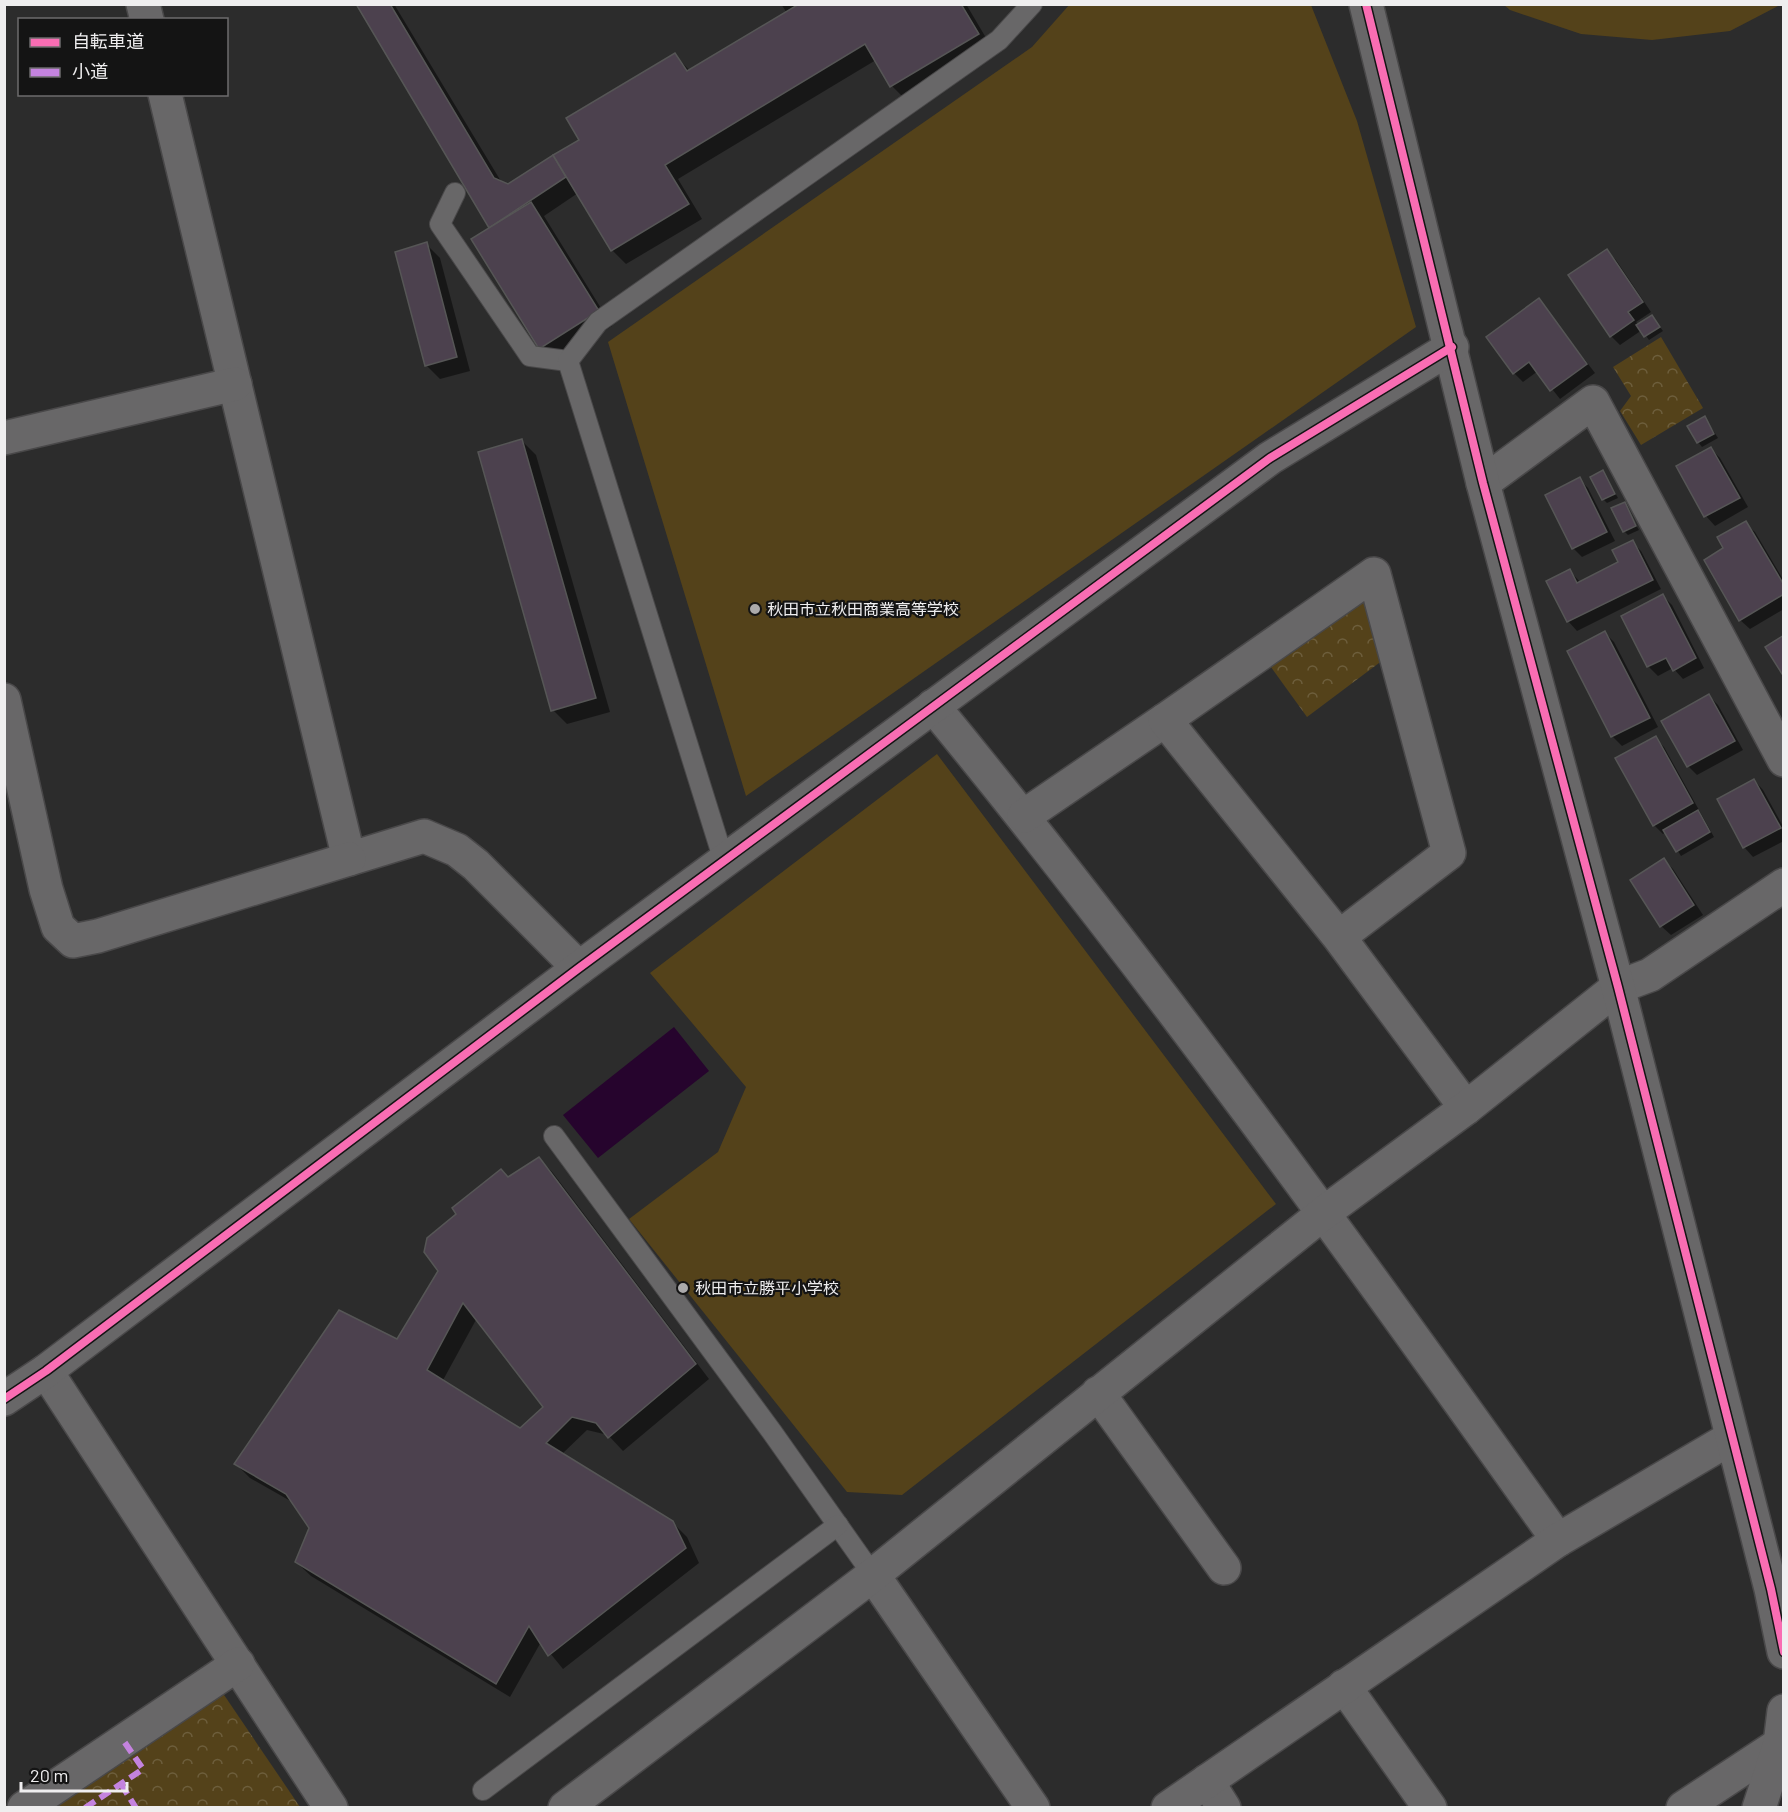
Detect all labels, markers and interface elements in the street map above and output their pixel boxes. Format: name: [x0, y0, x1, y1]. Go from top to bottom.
legend: [18, 18, 228, 96]
text: 自転車道: [72, 30, 144, 52]
text: 小道: [72, 60, 108, 82]
place label: 秋田市立秋田商業高等学校: [767, 599, 959, 618]
marker: 秋田市立秋田商業高等学校: [748, 602, 762, 616]
place label: 秋田市立勝平小学校: [695, 1278, 839, 1297]
marker: 秋田市立勝平小学校: [676, 1281, 690, 1295]
scale bar: [21, 1755, 128, 1793]
text: 20 m: [30, 1764, 68, 1786]

